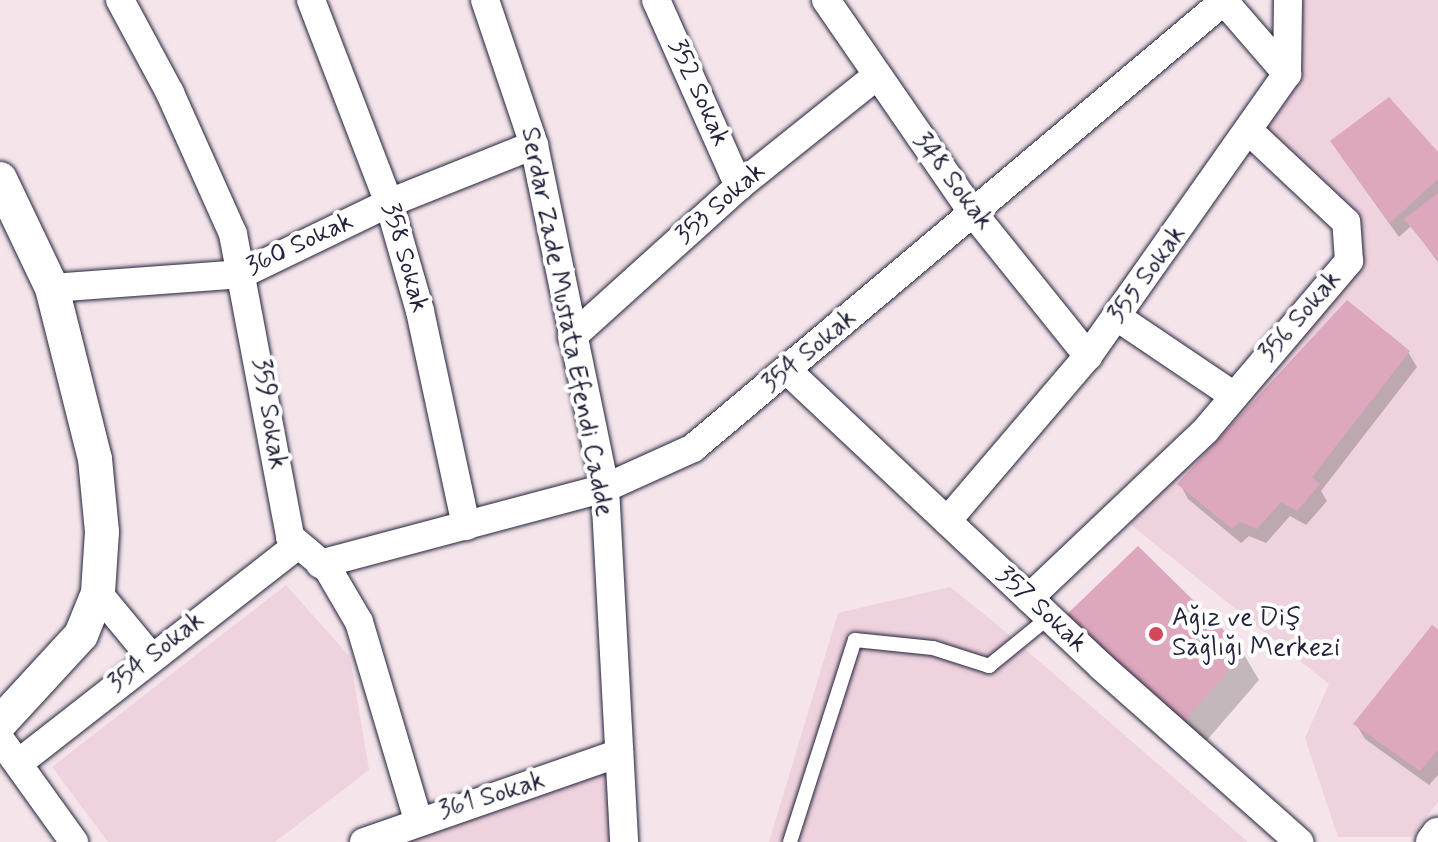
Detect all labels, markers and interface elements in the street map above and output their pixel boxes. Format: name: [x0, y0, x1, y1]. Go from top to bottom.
street label: 352 Sokak: [661, 35, 735, 151]
street label: Serdar Zade Mustata Efendi Cadde: [513, 125, 619, 519]
street label: 348 Sokak: [905, 127, 999, 237]
street label: 353 Sokak: [670, 156, 772, 252]
street label: 358 Sokak: [374, 200, 434, 316]
street label: 360 Sokak: [241, 207, 359, 283]
street label: 355 Sokak: [1102, 220, 1194, 330]
street label: 356 Sokak: [1253, 265, 1349, 369]
street label: 354 Sokak: [756, 303, 864, 401]
street label: 359 Sokak: [244, 356, 292, 472]
street label: 357 Sokak: [989, 560, 1093, 660]
place label: Ağız ve Diş Sağlığı Merkezi: [1172, 603, 1340, 664]
street label: 354 Sokak: [103, 606, 211, 700]
marker: Ağız ve Diş Sağlığı Merkezi: [1147, 625, 1165, 643]
street label: 361 Sokak: [435, 766, 549, 828]

